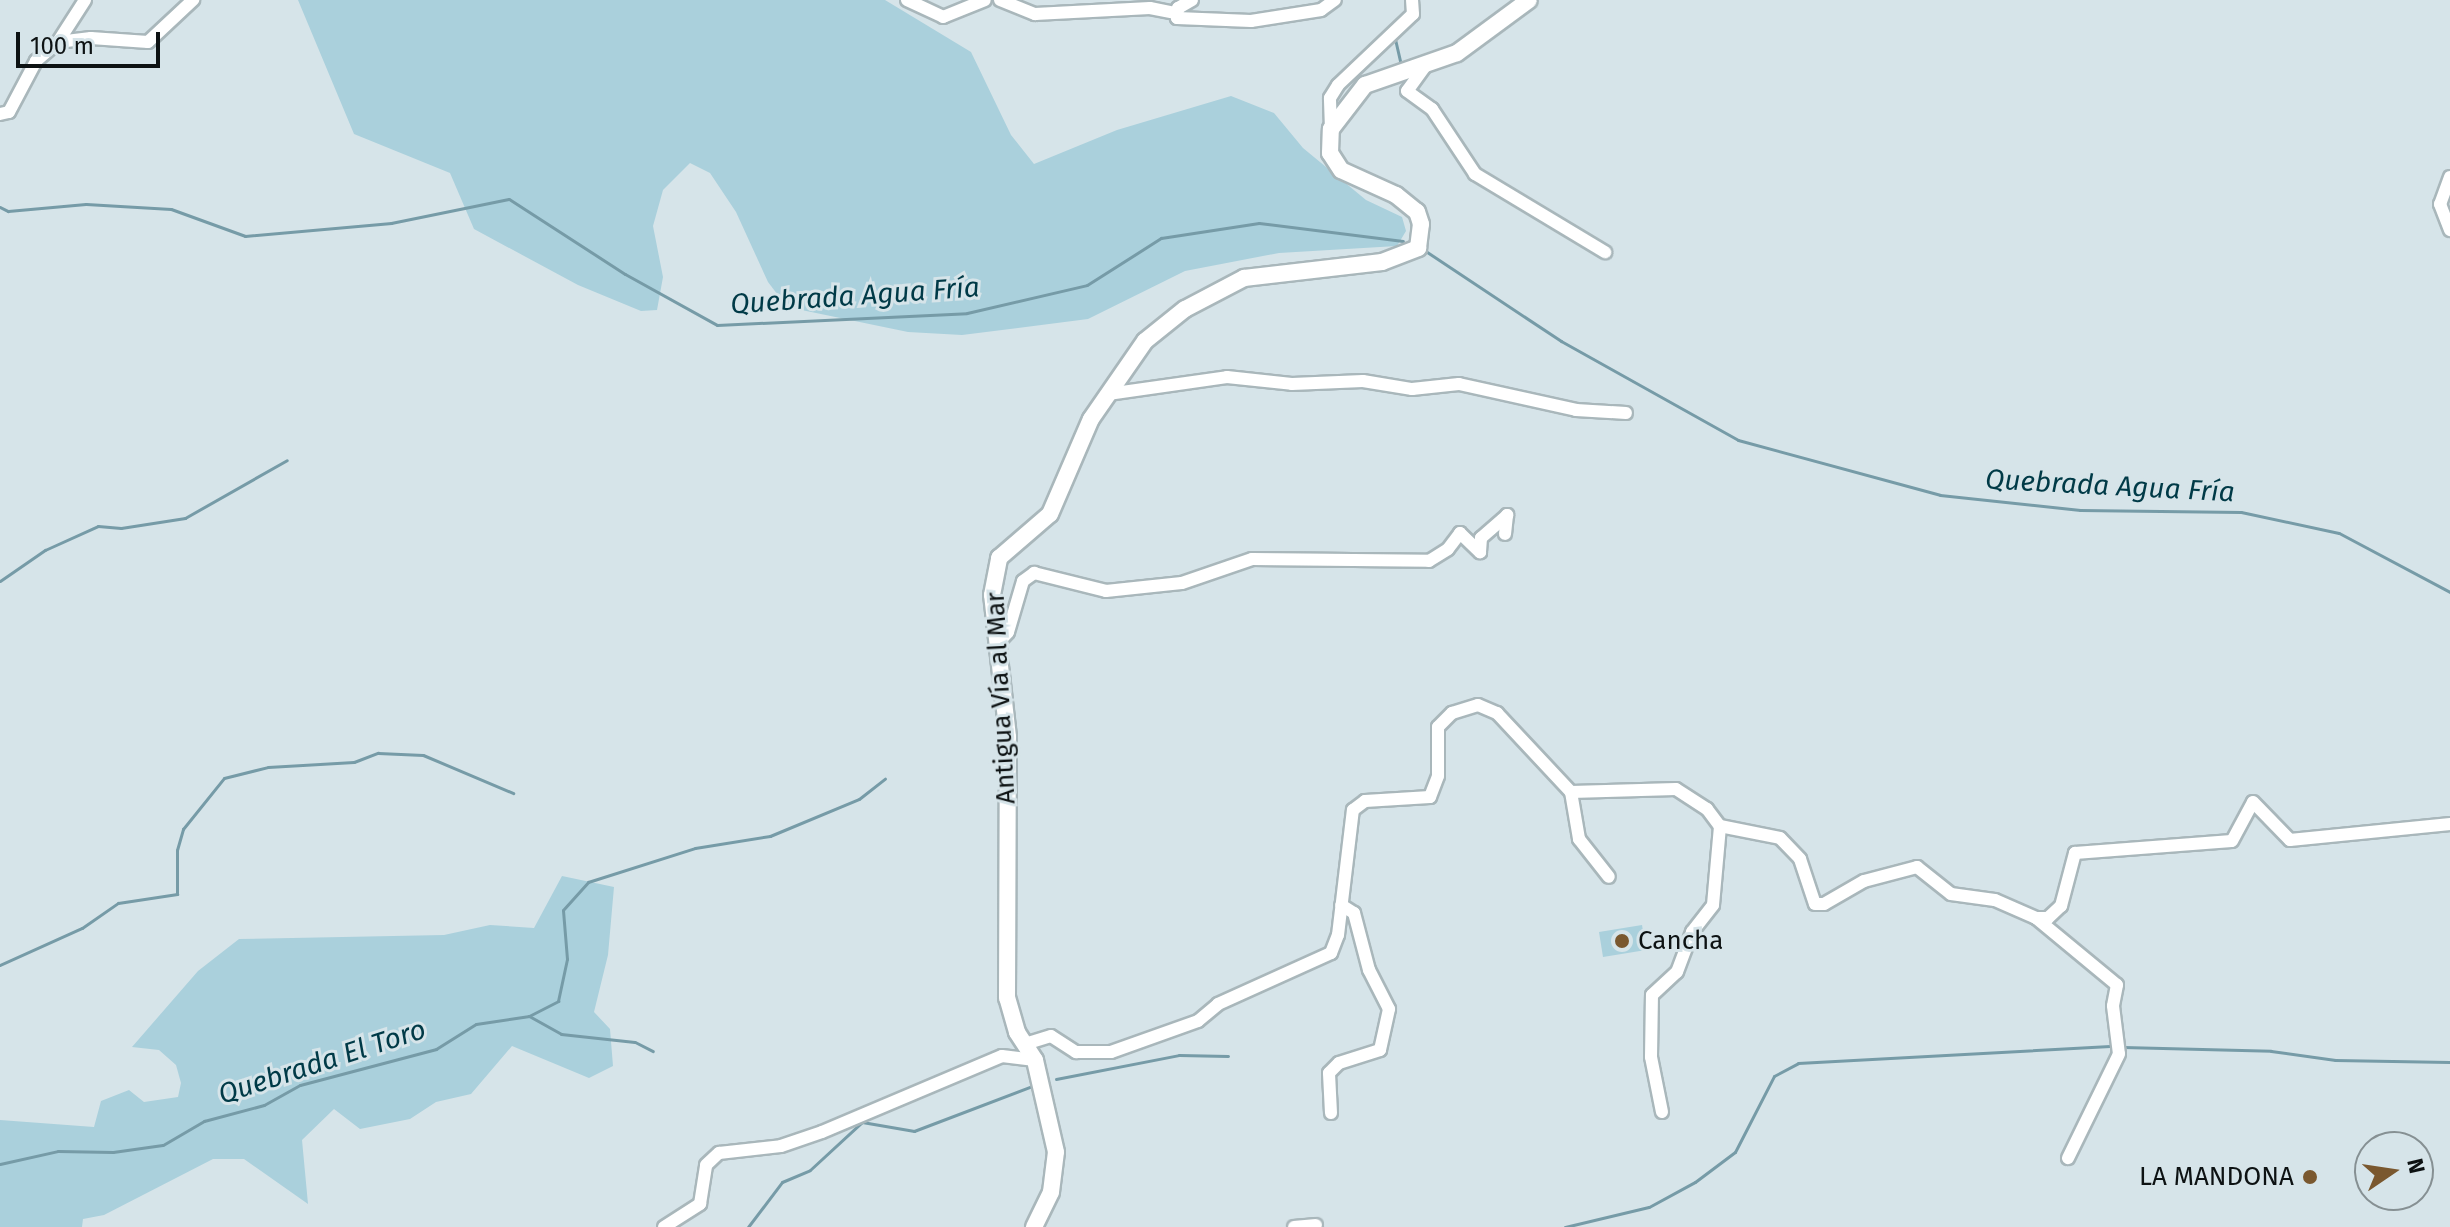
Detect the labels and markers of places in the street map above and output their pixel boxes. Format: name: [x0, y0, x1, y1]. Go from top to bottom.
place label: Cancha: [1638, 925, 1723, 957]
marker: Cancha: [1613, 932, 1631, 950]
place label: LA MANDONA: [2139, 1161, 2294, 1193]
marker: LA MANDONA: [2301, 1168, 2319, 1186]

